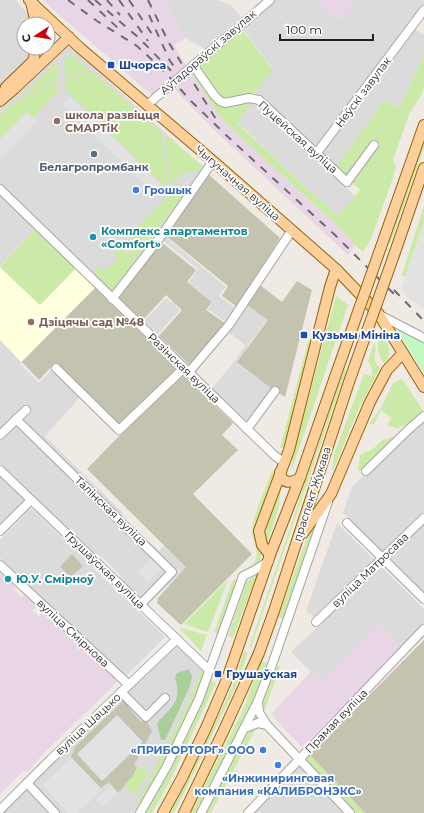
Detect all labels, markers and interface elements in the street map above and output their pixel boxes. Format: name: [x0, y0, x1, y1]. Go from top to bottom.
street label: Аўтадораўскі завулак: [157, 6, 259, 98]
north arrow: [16, 16, 56, 56]
scale bar: [280, 16, 373, 42]
text: 100 m: [286, 22, 322, 37]
text: С: [19, 33, 34, 43]
street label: Неўскі завулак: [332, 53, 394, 130]
place label: Шчорса: [119, 58, 166, 72]
marker: Шчорса: [106, 60, 116, 70]
street label: Пуцейская вуліца: [255, 98, 341, 176]
place label: школа развіцця СМАРТіК: [65, 108, 160, 135]
marker: школа развіцця СМАРТіК: [52, 116, 62, 126]
street label: Чыгуначная вуліца: [193, 142, 283, 224]
marker: Белагропромбанк: [89, 149, 99, 159]
place label: Белагропромбанк: [39, 160, 150, 174]
place label: Грошык: [144, 183, 193, 197]
marker: Грошык: [131, 185, 141, 195]
place label: Комплекс апартаментов «Comfort»: [101, 224, 248, 251]
marker: Комплекс апартаментов «Comfort»: [88, 232, 98, 242]
place label: Дзіцячы сад №48: [39, 315, 144, 329]
marker: Дзіцячы сад №48: [26, 317, 36, 327]
place label: Кузьмы Мініна: [312, 328, 400, 342]
street label: Разінская вуліца: [145, 330, 223, 406]
marker: Кузьмы Мініна: [299, 330, 309, 340]
street label: праспект Жукава: [290, 445, 334, 543]
street label: Талінская вуліца: [72, 473, 150, 549]
street label: Грушаўская вуліца: [62, 528, 148, 612]
street label: вуліца Матросава: [329, 530, 411, 610]
place label: Ю.У. Смірноў: [16, 572, 94, 586]
marker: Ю.У. Смірноў: [3, 574, 13, 584]
street label: вуліца Смірнова: [34, 596, 112, 670]
place label: Грушаўская: [226, 667, 297, 681]
marker: Грушаўская: [213, 669, 223, 679]
street label: Прамая вуліца: [302, 686, 370, 756]
street label: вуліца Шацько: [52, 690, 124, 758]
place label: «ПРИБОРТОРГ» ООО: [131, 743, 255, 757]
marker: «ПРИБОРТОРГ» ООО: [258, 745, 268, 755]
marker: «Инжиниринговая компания «КАЛИБРОНЭКС»: [273, 760, 283, 770]
place label: «Инжиниринговая компания «КАЛИБРОНЭКС»: [194, 771, 362, 798]

